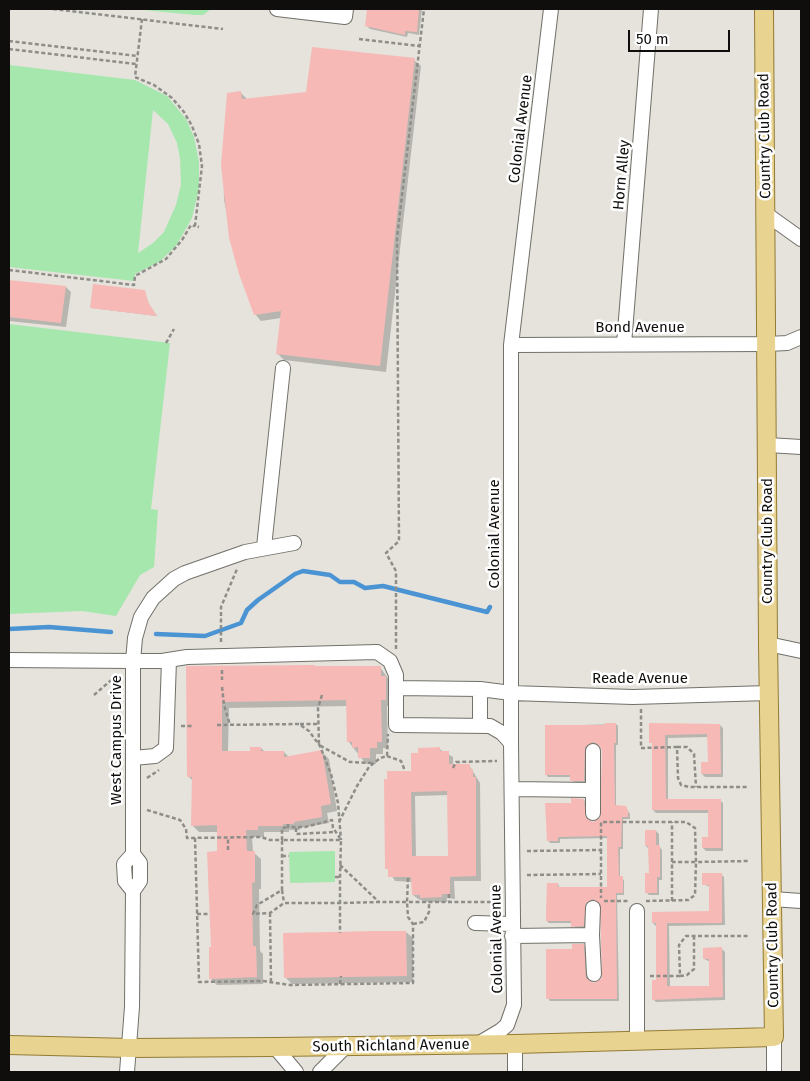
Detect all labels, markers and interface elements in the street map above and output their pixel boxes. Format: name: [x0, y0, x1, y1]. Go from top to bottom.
scale bar: [630, 20, 732, 52]
text: 50 m: [636, 30, 669, 48]
street label: Country Club Road: [755, 73, 775, 199]
street label: Colonial Avenue: [505, 74, 537, 184]
street label: Horn Alley: [610, 139, 634, 211]
street label: Bond Avenue: [595, 319, 685, 337]
street label: Country Club Road: [759, 478, 777, 604]
street label: Colonial Avenue: [486, 479, 504, 589]
street label: Reade Avenue: [592, 670, 688, 688]
street label: West Campus Drive: [108, 675, 126, 805]
street label: Country Club Road: [763, 882, 783, 1008]
street label: Colonial Avenue: [487, 884, 507, 994]
street label: South Richland Avenue: [312, 1036, 470, 1056]

